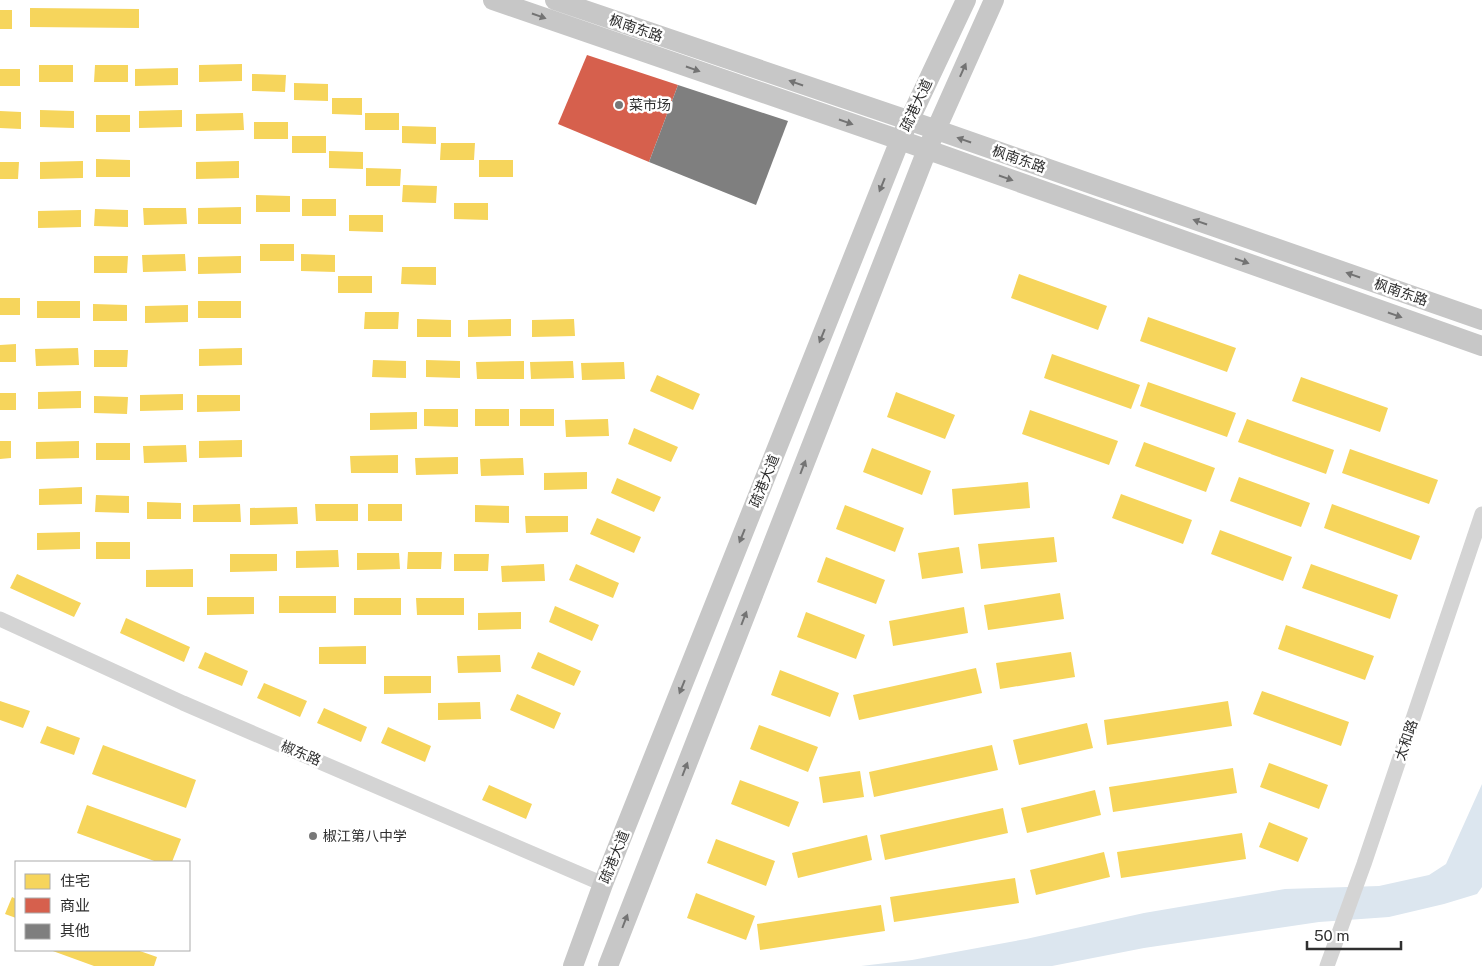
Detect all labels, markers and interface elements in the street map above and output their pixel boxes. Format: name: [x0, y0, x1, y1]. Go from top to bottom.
street label: 枫南东路: [607, 11, 665, 45]
one-way arrow: [532, 12, 547, 20]
one-way arrow: [960, 63, 968, 77]
one-way arrow: [685, 66, 700, 73]
street label: 疏港大道: [897, 76, 935, 134]
one-way arrow: [788, 79, 803, 87]
place label: 菜市场: [629, 97, 671, 113]
marker: 菜市场: [613, 99, 625, 111]
one-way arrow: [839, 119, 854, 126]
one-way arrow: [956, 136, 971, 143]
street label: 枫南东路: [990, 142, 1048, 176]
one-way arrow: [999, 175, 1014, 182]
one-way arrow: [877, 178, 885, 193]
one-way arrow: [1192, 218, 1207, 226]
one-way arrow: [1235, 257, 1250, 265]
one-way arrow: [1346, 271, 1361, 278]
street label: 枫南东路: [1372, 275, 1430, 309]
one-way arrow: [1388, 312, 1403, 319]
one-way arrow: [817, 329, 825, 344]
street label: 疏港大道: [746, 452, 782, 510]
one-way arrow: [799, 459, 807, 474]
one-way arrow: [738, 529, 746, 544]
one-way arrow: [740, 610, 748, 625]
one-way arrow: [677, 680, 685, 694]
street label: 太和路: [1392, 718, 1420, 762]
street label: 椒东路: [279, 737, 323, 769]
one-way arrow: [681, 762, 689, 776]
place label: 椒江第八中学: [323, 828, 407, 844]
street label: 疏港大道: [596, 828, 632, 886]
marker: 椒江第八中学: [307, 830, 319, 842]
legend: [15, 861, 190, 951]
text: 住宅: [60, 872, 90, 889]
text: 商业: [60, 897, 90, 914]
one-way arrow: [622, 913, 630, 928]
scale bar: [1307, 918, 1401, 950]
text: 其他: [60, 922, 90, 939]
text: 50 m: [1314, 927, 1349, 944]

